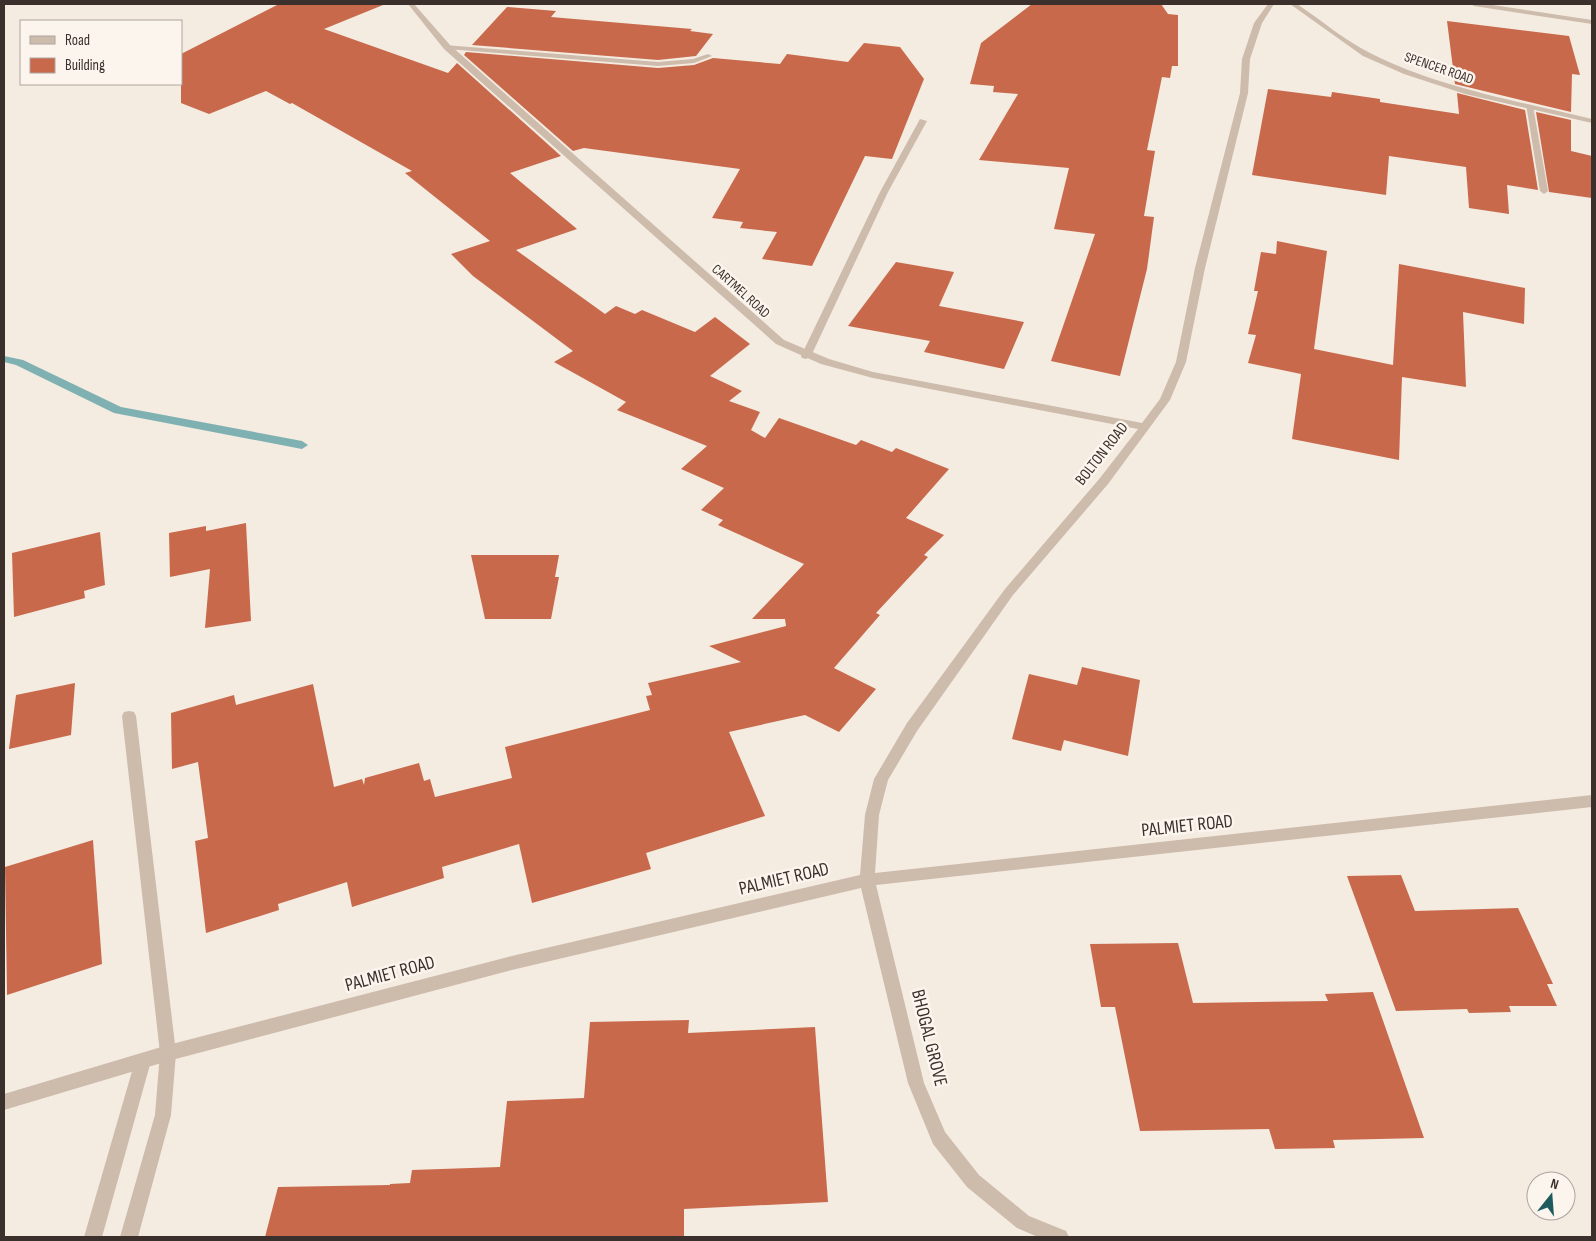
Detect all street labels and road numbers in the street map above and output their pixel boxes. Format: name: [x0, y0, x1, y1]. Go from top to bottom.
street label: SPENCER ROAD: [1402, 48, 1476, 88]
street label: CARTMEL ROAD: [708, 260, 774, 322]
street label: BOLTON ROAD: [1072, 419, 1133, 489]
street label: PALMIET ROAD: [1140, 810, 1234, 842]
street label: PALMIET ROAD: [737, 857, 831, 901]
street label: PALMIET ROAD: [343, 951, 437, 997]
street label: BHOGAL GROVE: [906, 987, 952, 1089]

